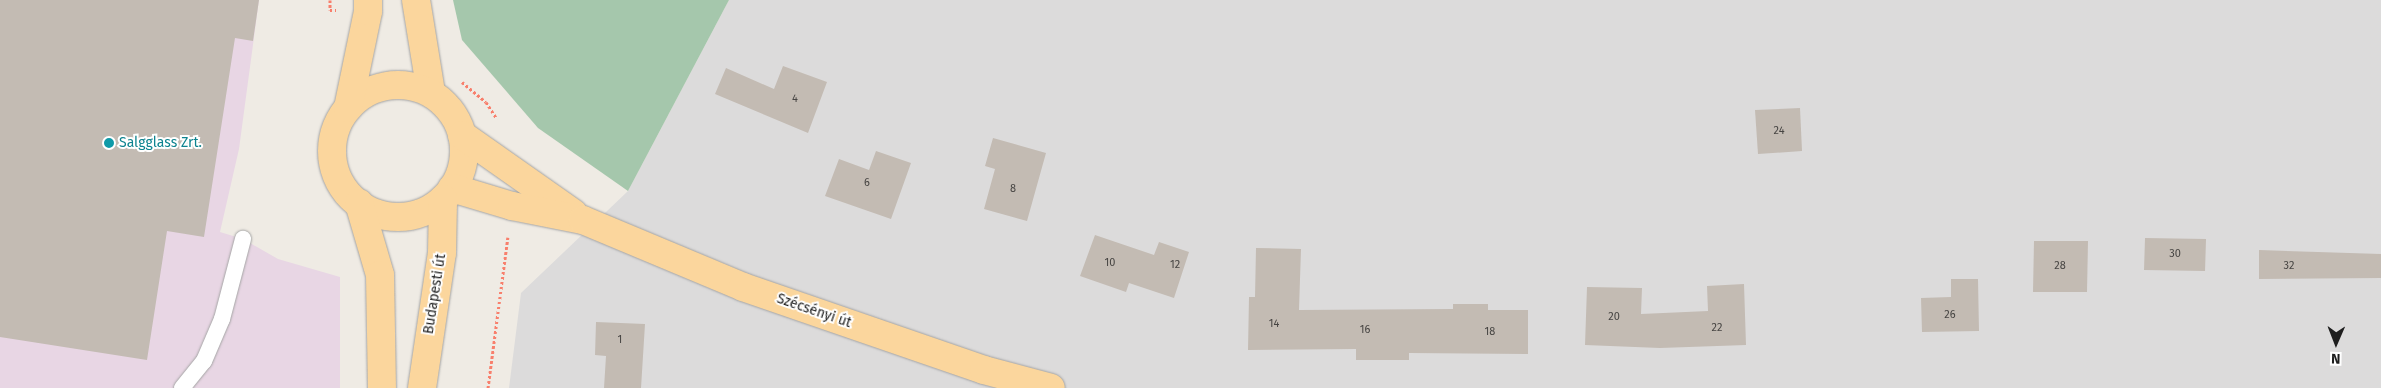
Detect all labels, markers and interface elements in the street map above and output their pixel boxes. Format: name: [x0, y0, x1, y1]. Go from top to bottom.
house number: 4: [792, 92, 798, 106]
house number: 24: [1774, 124, 1784, 138]
place label: Salgglass Zrt.: [119, 135, 202, 151]
marker: Salgglass Zrt.: [103, 137, 115, 149]
house number: 6: [864, 176, 870, 190]
house number: 8: [1010, 182, 1016, 196]
house number: 30: [2169, 247, 2181, 261]
street label: Budapesti út: [420, 253, 450, 335]
house number: 10: [1105, 256, 1115, 270]
house number: 12: [1170, 258, 1180, 272]
house number: 28: [2054, 259, 2066, 273]
house number: 32: [2284, 259, 2294, 273]
street label: Szécsényi út: [774, 290, 854, 332]
house number: 26: [1944, 308, 1956, 322]
house number: 20: [1608, 310, 1620, 324]
house number: 14: [1269, 317, 1279, 331]
north arrow: [2311, 318, 2361, 368]
house number: 22: [1712, 321, 1722, 335]
house number: 16: [1360, 323, 1370, 337]
house number: 18: [1485, 325, 1495, 339]
house number: 1: [618, 333, 622, 347]
text: N: [2331, 350, 2341, 367]

